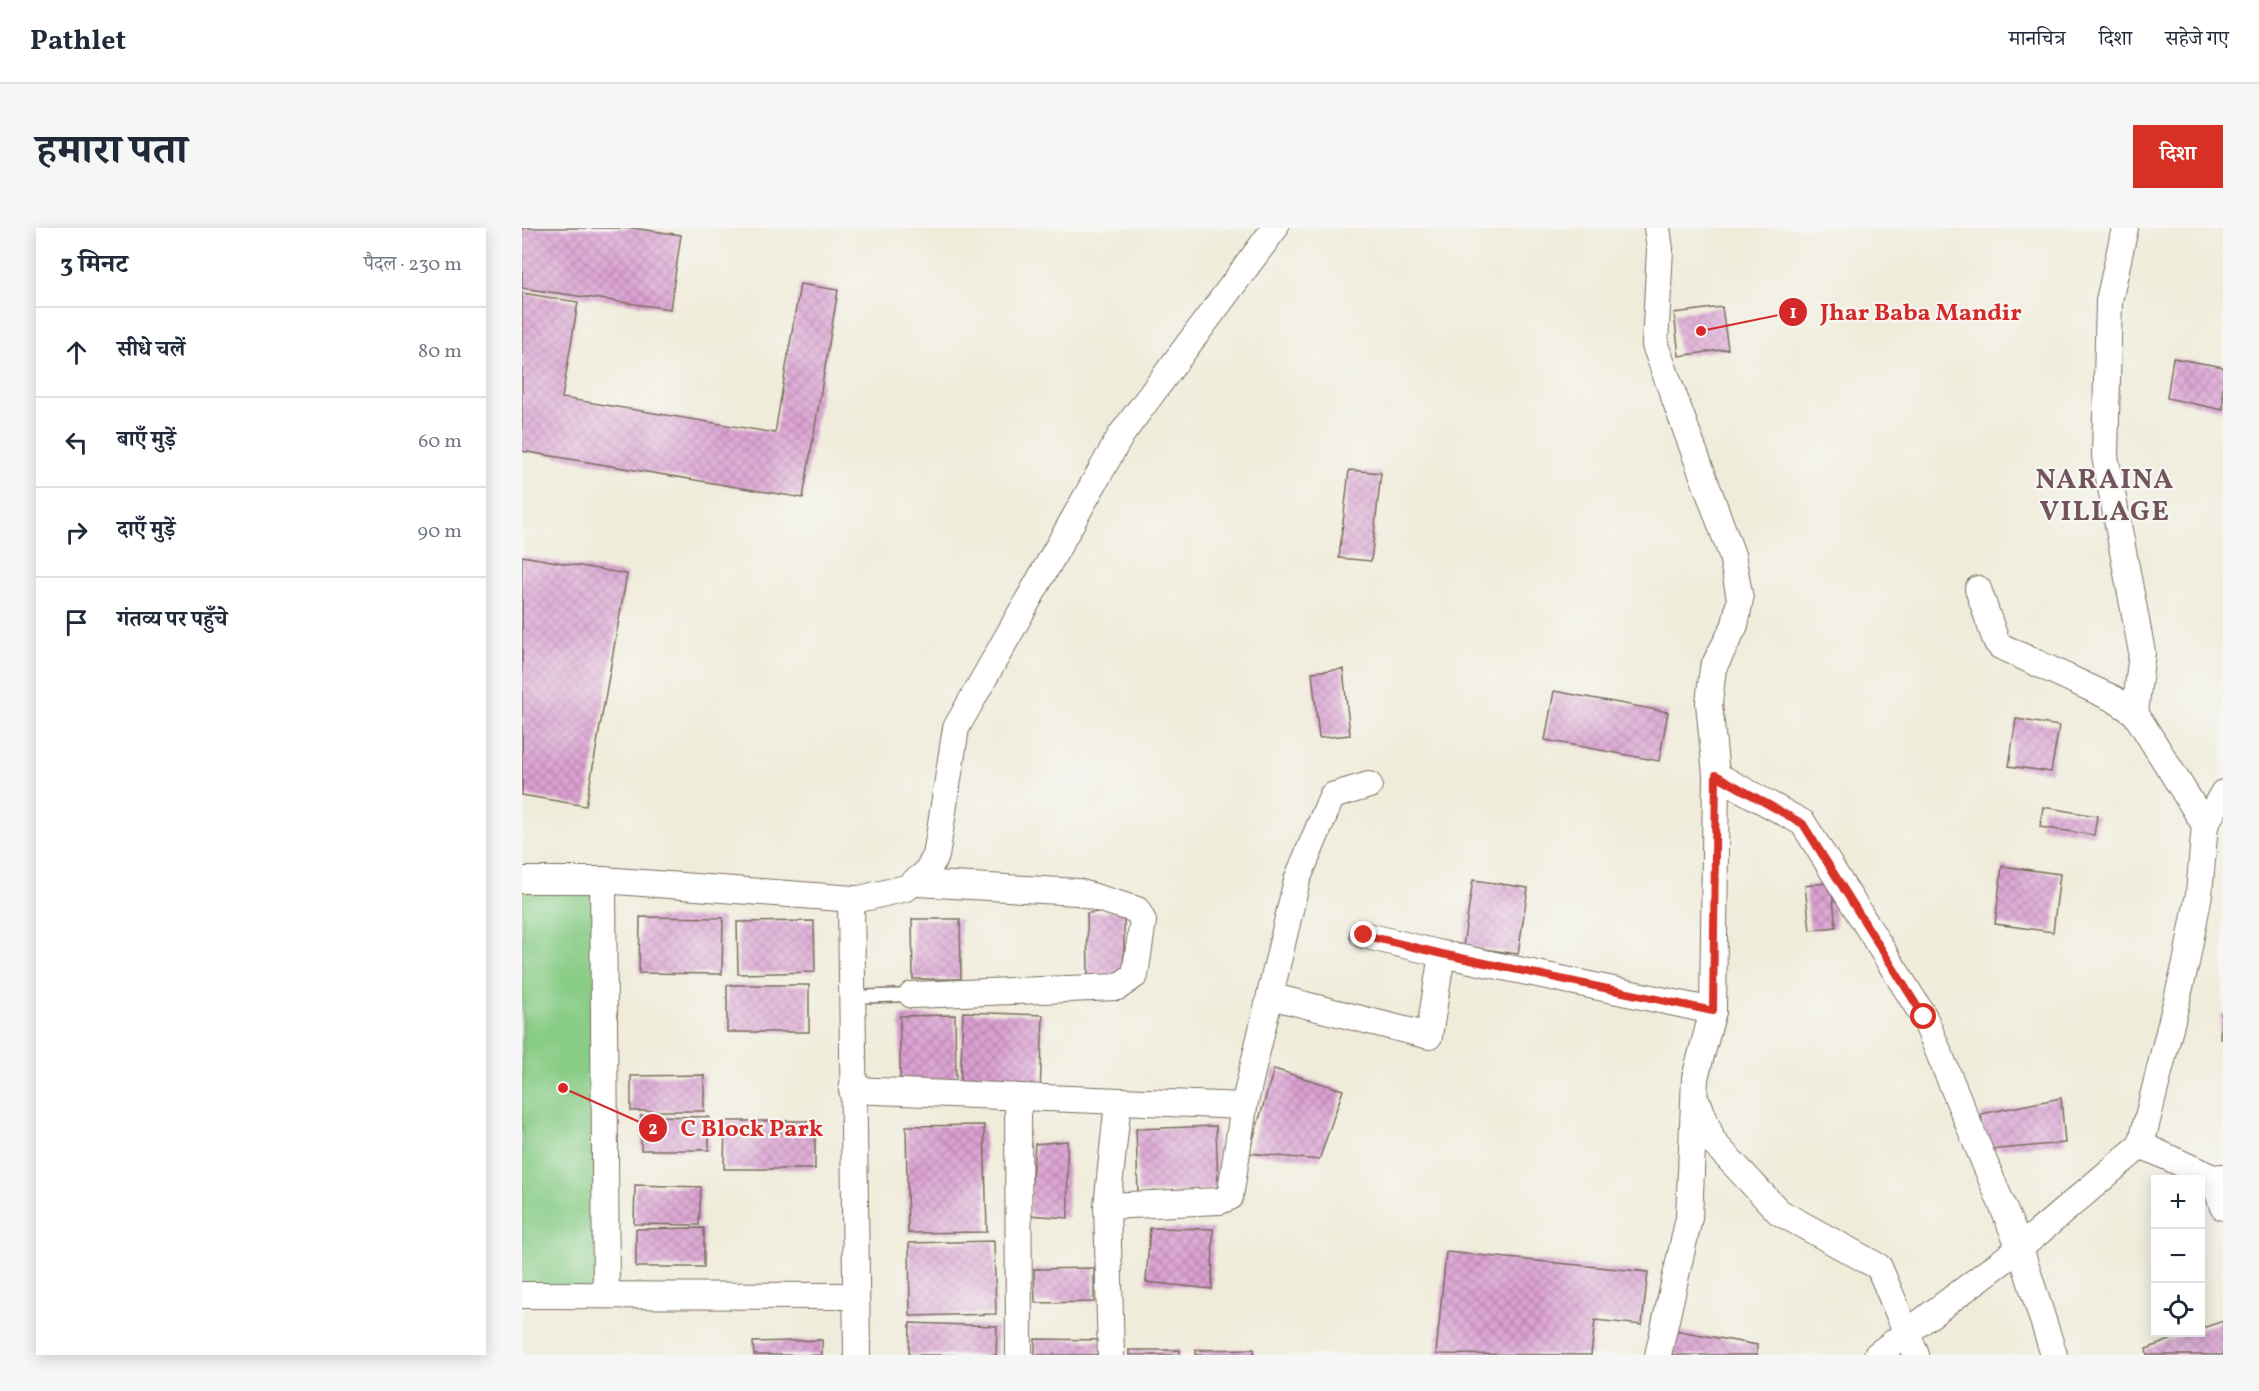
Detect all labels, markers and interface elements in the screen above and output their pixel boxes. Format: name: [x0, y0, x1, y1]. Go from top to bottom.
text: Pathlet: [30, 22, 126, 61]
text: मानचित्र: [2009, 25, 2066, 54]
text: दिशा: [2099, 25, 2132, 54]
text: सहेजे गए: [2165, 25, 2229, 54]
text: हमारा पता: [36, 123, 187, 182]
button: दिशा: [2133, 125, 2223, 188]
text: 3 मिनट: [60, 247, 128, 283]
text: पैदल · 230 m: [364, 251, 462, 279]
callout: Jhar Baba Mandir: [1778, 291, 2033, 333]
text: Jhar Baba Mandir: [1819, 297, 2022, 331]
text: 1: [1789, 301, 1797, 326]
text: सीधे चलें: [117, 335, 185, 366]
icon: ahead: [60, 336, 93, 369]
text: 80 m: [418, 338, 462, 366]
text: बाएँ मुड़ें: [117, 425, 176, 456]
icon: left: [60, 426, 93, 459]
text: 60 m: [418, 428, 462, 456]
district label: NARAINA VILLAGE: [2035, 461, 2175, 532]
text: दाएँ मुड़ें: [117, 515, 175, 546]
icon: right: [60, 516, 93, 549]
text: 90 m: [418, 518, 462, 546]
text: गंतव्य पर पहुँचे: [117, 605, 228, 636]
icon: arrive: [60, 606, 93, 639]
route end: [1350, 921, 1376, 947]
route start: [1910, 1003, 1936, 1029]
callout: C Block Park: [638, 1107, 835, 1149]
text: C Block Park: [681, 1113, 824, 1147]
text: 2: [648, 1117, 658, 1142]
map controls: [2151, 1175, 2205, 1337]
button: +: [2151, 1175, 2205, 1229]
button: −: [2151, 1229, 2205, 1283]
button: locate: [2151, 1283, 2205, 1337]

